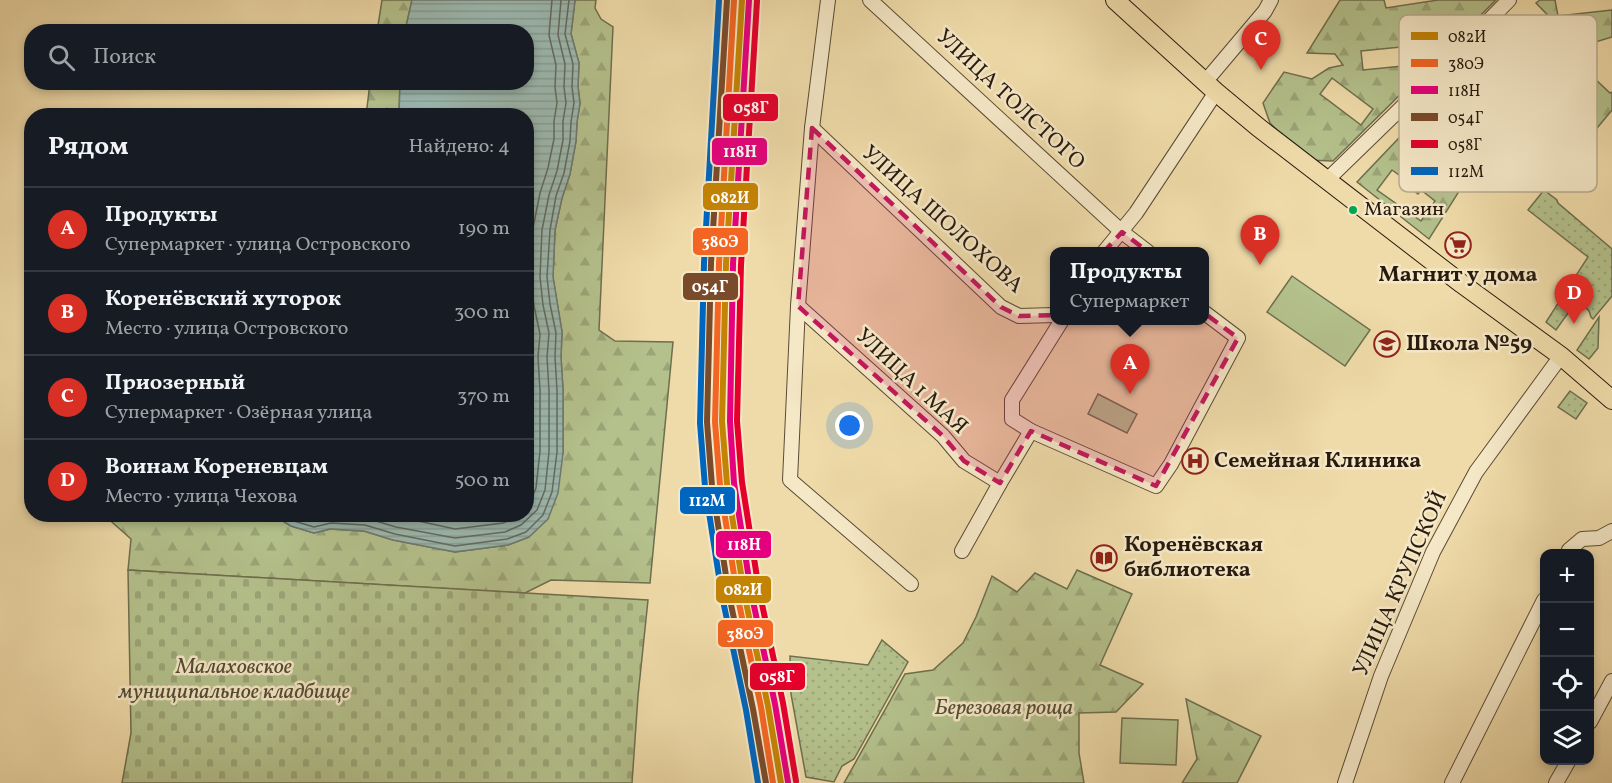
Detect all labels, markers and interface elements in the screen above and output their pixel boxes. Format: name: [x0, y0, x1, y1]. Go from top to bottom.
legend: [1399, 15, 1597, 192]
pin: C: [1242, 20, 1280, 70]
street label: УЛИЦА ТОЛСТОГО: [928, 22, 1092, 178]
search box: [24, 24, 534, 90]
text: 082И: [1448, 27, 1486, 49]
icon: search: [45, 41, 78, 74]
text: Поиск: [93, 42, 156, 73]
text: 380Э: [1448, 54, 1484, 76]
text: 118Н: [1448, 81, 1481, 103]
line badge: 058Г: [722, 93, 779, 122]
text: 058Г: [733, 98, 769, 120]
text: 054Г: [1448, 108, 1484, 130]
text: Рядом: [48, 129, 128, 165]
text: Найдено: 4: [409, 133, 510, 161]
text: 058Г: [1448, 135, 1482, 157]
line badge: 118Н: [711, 137, 768, 166]
street label: УЛИЦА ШОЛОХОВА: [854, 139, 1030, 301]
text: 118Н: [723, 142, 757, 164]
text: 112М: [1448, 162, 1484, 184]
line badge: 082И: [702, 182, 759, 211]
text: 082И: [710, 188, 750, 210]
place label: Магазин: [1364, 196, 1444, 224]
text: Продукты: [105, 200, 217, 231]
marker: Магазин: [1347, 204, 1359, 216]
text: A: [60, 215, 75, 243]
text: 190 m: [458, 215, 510, 243]
pin: B: [1240, 216, 1280, 265]
line badge: 380Э: [692, 227, 749, 256]
supermarket icon: Магнит у дома: [1443, 230, 1473, 260]
text: Супермаркет · улица Островского: [105, 231, 411, 259]
text: 380Э: [702, 232, 738, 254]
popup: [1050, 247, 1209, 325]
text: Продукты: [1070, 257, 1182, 288]
place label: Магнит у дома: [1378, 260, 1538, 291]
line badge: 054Г: [682, 272, 739, 301]
pin: D: [1554, 274, 1594, 324]
text: 054Г: [692, 277, 728, 299]
text: Коренёвский хуторок: [105, 284, 341, 315]
text: Супермаркет: [1070, 288, 1189, 316]
text: B: [61, 299, 74, 327]
text: 300 m: [454, 299, 510, 327]
text: Место · улица Островского: [105, 315, 348, 343]
street label: УЛИЦА 1 МАЯ: [848, 322, 974, 442]
school or university icon: Школа №59: [1372, 329, 1402, 359]
place label: Школа №59: [1406, 329, 1532, 360]
pin: A: [1110, 344, 1150, 394]
text: Приозерный: [105, 368, 245, 399]
text: C: [61, 383, 74, 411]
text: 370 m: [457, 383, 510, 411]
text: Супермаркет · Озёрная улица: [105, 399, 372, 427]
your location: [835, 411, 864, 440]
hospital icon: Семейная Клиника: [1180, 446, 1210, 476]
place label: Семейная Клиника: [1214, 446, 1421, 477]
text: Воинам Кореневцам: [105, 452, 328, 483]
text: D: [60, 467, 75, 495]
text: 500 m: [455, 467, 510, 495]
text: Место · улица Чехова: [105, 483, 298, 511]
line badge: 112М: [679, 486, 736, 515]
street label: УЛИЦА КРУПСКОЙ: [1346, 486, 1456, 682]
text: 112М: [689, 491, 726, 513]
line badge: 118Н: [715, 530, 772, 559]
place label: Коренёвская библиотека: [1124, 530, 1263, 586]
text: 118Н: [727, 535, 761, 557]
library icon: Коренёвская библиотека: [1089, 543, 1119, 573]
map controls: [1540, 549, 1594, 765]
button: +: [1540, 549, 1594, 603]
line badge: 082И: [715, 575, 772, 604]
text: 082И: [723, 580, 763, 602]
button: −: [1540, 603, 1594, 657]
line badge: 380Э: [717, 619, 774, 648]
text: 380Э: [727, 624, 763, 646]
park label: Малаховское муниципальное кладбище: [117, 652, 350, 708]
button: locate: [1540, 657, 1594, 711]
line badge: 058Г: [749, 662, 806, 691]
text: 058Г: [759, 667, 795, 689]
park label: Березовая роща: [935, 693, 1073, 724]
button: layers: [1540, 711, 1594, 765]

